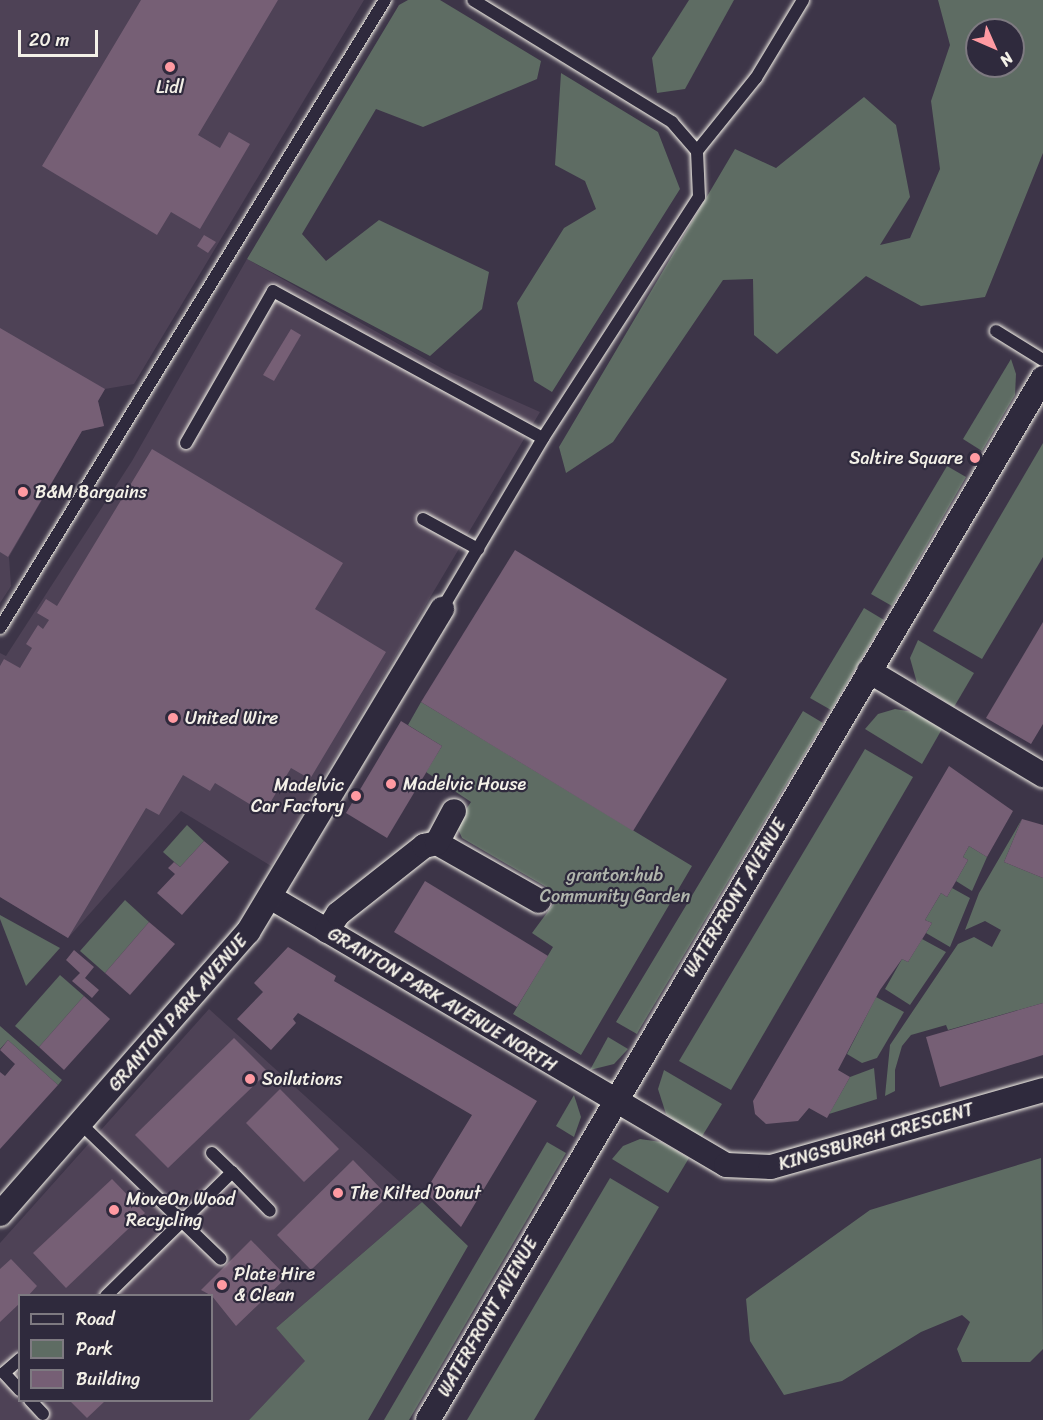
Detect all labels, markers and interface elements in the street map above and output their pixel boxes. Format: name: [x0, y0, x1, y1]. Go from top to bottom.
scale bar: [21, 18, 100, 56]
north arrow: [965, 18, 1025, 78]
text: 20 m: [29, 24, 69, 56]
text: N: [992, 45, 1021, 74]
marker: Lidl: [163, 60, 177, 74]
place label: Lidl: [156, 76, 184, 98]
place label: Saltire Square: [849, 447, 963, 469]
marker: Saltire Square: [968, 451, 982, 465]
place label: B&M Bargains: [35, 481, 147, 503]
marker: B&M Bargains: [16, 485, 30, 499]
place label: United Wire: [185, 707, 278, 729]
marker: United Wire: [166, 711, 180, 725]
place label: Madelvic House: [403, 773, 526, 795]
place label: Madelvic Car Factory: [250, 775, 344, 818]
marker: Madelvic House: [384, 777, 398, 791]
marker: Madelvic Car Factory: [349, 789, 363, 803]
street label: WATERFRONT AVENUE: [679, 815, 791, 981]
park label: granton:hub Community Garden: [540, 865, 690, 908]
street label: GRANTON PARK AVENUE NORTH: [325, 923, 559, 1077]
street label: GRANTON PARK AVENUE: [104, 931, 252, 1095]
place label: Soilutions: [262, 1068, 342, 1090]
marker: Soilutions: [243, 1072, 257, 1086]
street label: KINGSBURGH CRESCENT: [777, 1099, 975, 1175]
place label: The Kilted Donut: [350, 1182, 483, 1204]
marker: The Kilted Donut: [331, 1186, 345, 1200]
place label: MoveOn Wood Recycling: [126, 1189, 235, 1232]
marker: MoveOn Wood Recycling: [107, 1203, 121, 1217]
street label: WATERFRONT AVENUE: [433, 1233, 543, 1401]
place label: Plate Hire & Clean: [234, 1264, 315, 1306]
marker: Plate Hire & Clean: [215, 1278, 229, 1292]
legend: [18, 1294, 213, 1402]
text: Road: [76, 1303, 115, 1335]
text: Park: [76, 1333, 113, 1365]
text: Building: [76, 1363, 140, 1395]

